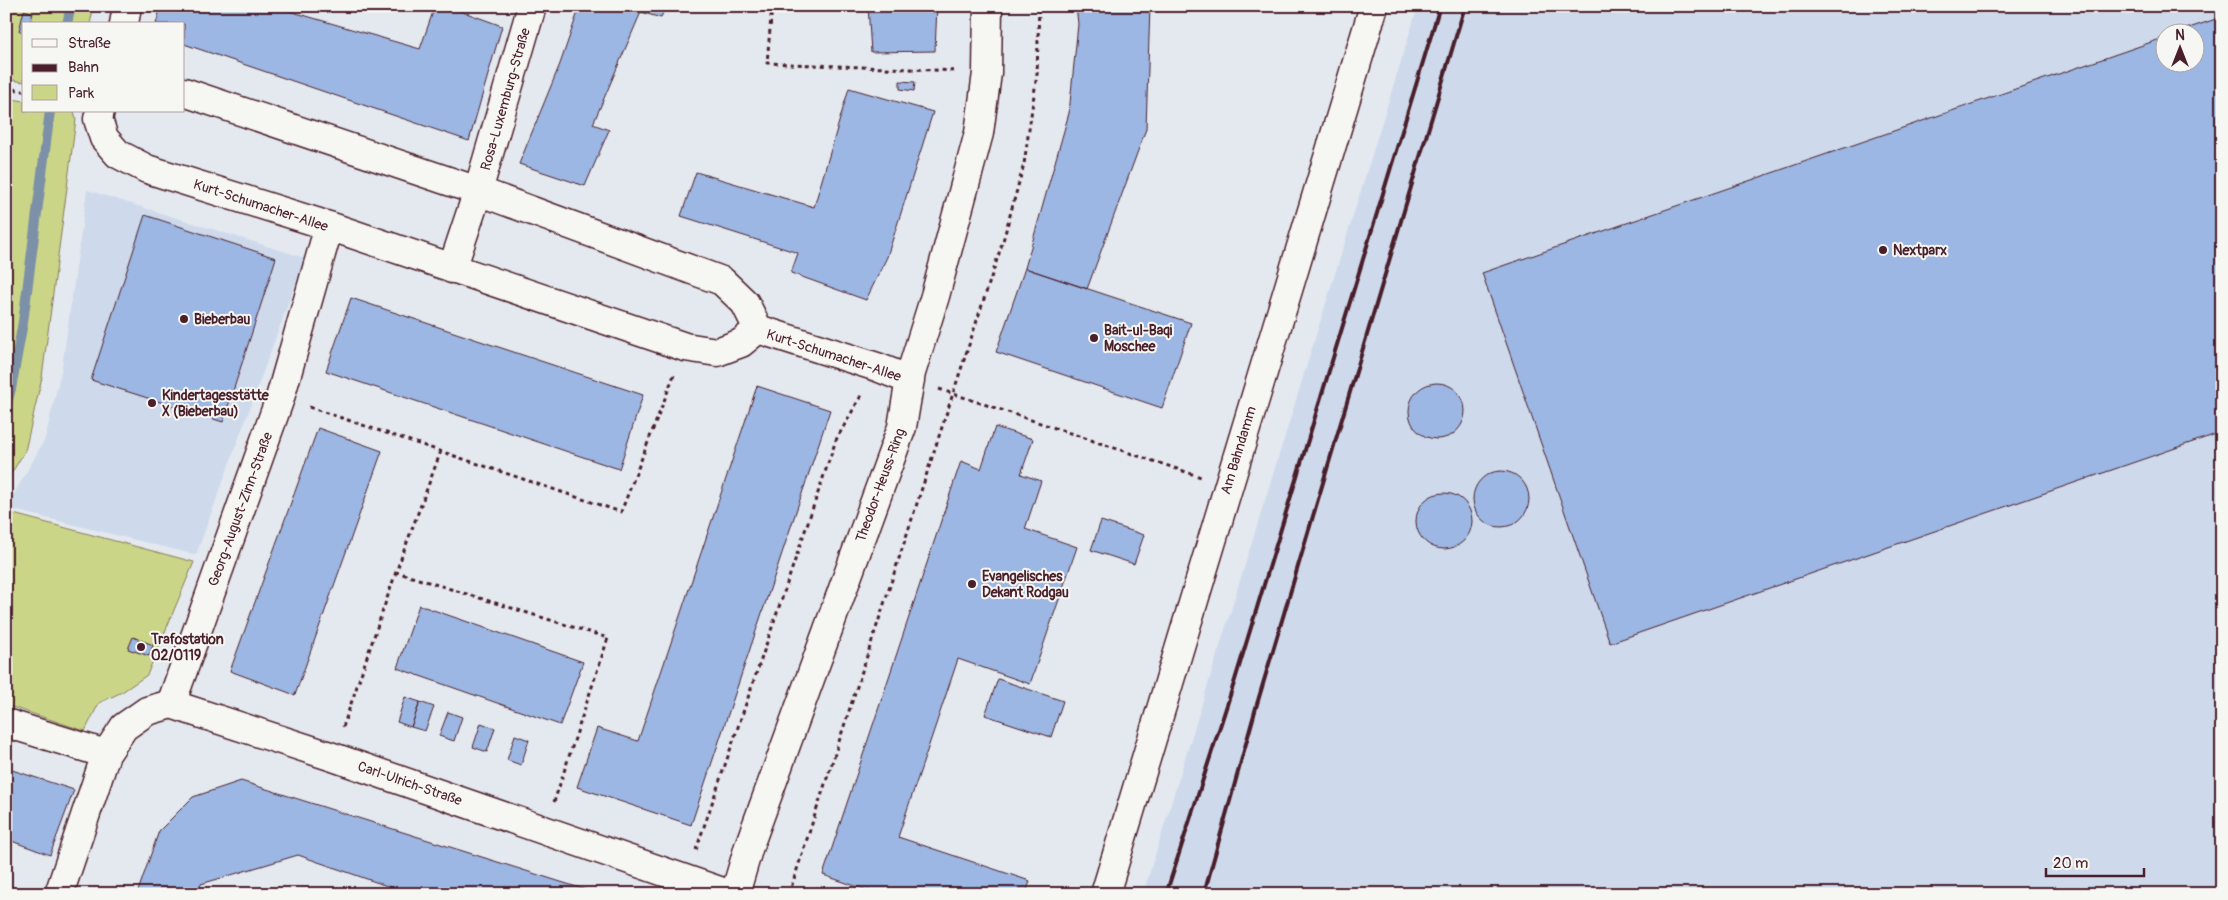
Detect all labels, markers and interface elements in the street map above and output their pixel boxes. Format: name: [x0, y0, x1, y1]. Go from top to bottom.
legend: [22, 22, 185, 112]
north arrow: [2156, 22, 2206, 72]
street label: Rosa-Luxemburg-Straße: [477, 26, 534, 172]
text: N: [2175, 27, 2185, 44]
text: Straße: [68, 34, 111, 53]
text: Bahn: [68, 58, 99, 77]
text: Park: [68, 84, 95, 103]
street label: Kurt-Schumacher-Allee: [191, 176, 330, 235]
place label: Nextparx: [1893, 242, 1947, 259]
marker: Nextparx: [1877, 244, 1889, 256]
place label: Bieberbau: [194, 311, 250, 328]
marker: Bieberbau: [178, 313, 190, 325]
place label: Bait-ul-Baqi Moschee: [1104, 322, 1173, 355]
street label: Kurt-Schumacher-Allee: [764, 326, 903, 385]
marker: Bait-ul-Baqi Moschee: [1088, 332, 1100, 344]
place label: Kindertagesstätte X (Bieberbau): [162, 387, 270, 420]
marker: Kindertagesstätte X (Bieberbau): [146, 397, 158, 409]
street label: Am Bahndamm: [1217, 404, 1260, 496]
street label: Theodor-Heuss-Ring: [852, 426, 909, 544]
street label: Georg-August-Zinn-Straße: [205, 430, 276, 589]
place label: Evangelisches Dekant Rodgau: [982, 568, 1069, 601]
marker: Evangelisches Dekant Rodgau: [966, 578, 978, 590]
place label: Trafostation 02/0119: [150, 631, 224, 664]
marker: Trafostation 02/0119: [135, 641, 147, 653]
street label: Carl-Ulrich-Straße: [356, 758, 464, 809]
scale bar: [2046, 845, 2143, 877]
text: 20 m: [2053, 854, 2088, 873]

